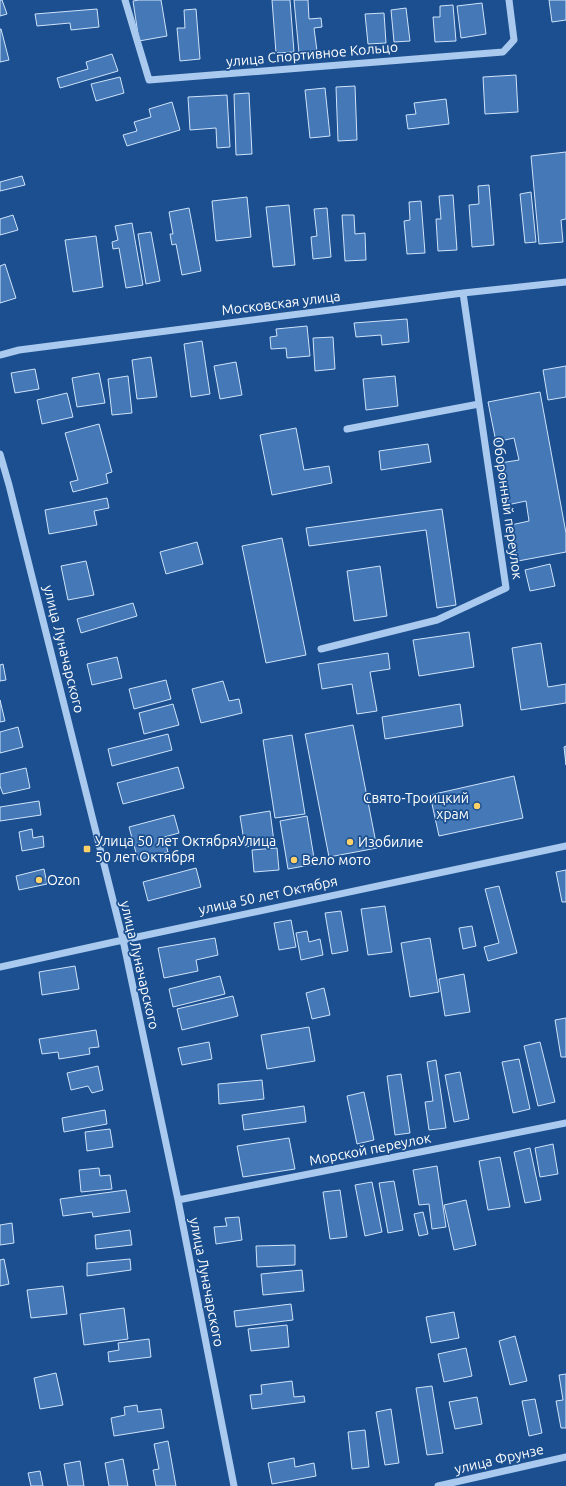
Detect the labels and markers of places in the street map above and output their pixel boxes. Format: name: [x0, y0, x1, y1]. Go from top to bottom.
place label: Свято-Троицкий храм: [363, 790, 469, 822]
marker: Свято-Троицкий храм: [472, 801, 482, 811]
place label: Улица 50 лет ОктябряУлица 50 лет Октября: [95, 833, 276, 865]
place label: Изобилие: [358, 834, 424, 850]
marker: Изобилие: [345, 837, 355, 847]
marker: Улица 50 лет ОктябряУлица 50 лет Октября: [82, 844, 92, 854]
place label: Вело мото: [302, 852, 371, 868]
marker: Вело мото: [289, 855, 299, 865]
place label: Ozon: [47, 872, 80, 888]
marker: Ozon: [34, 875, 44, 885]

